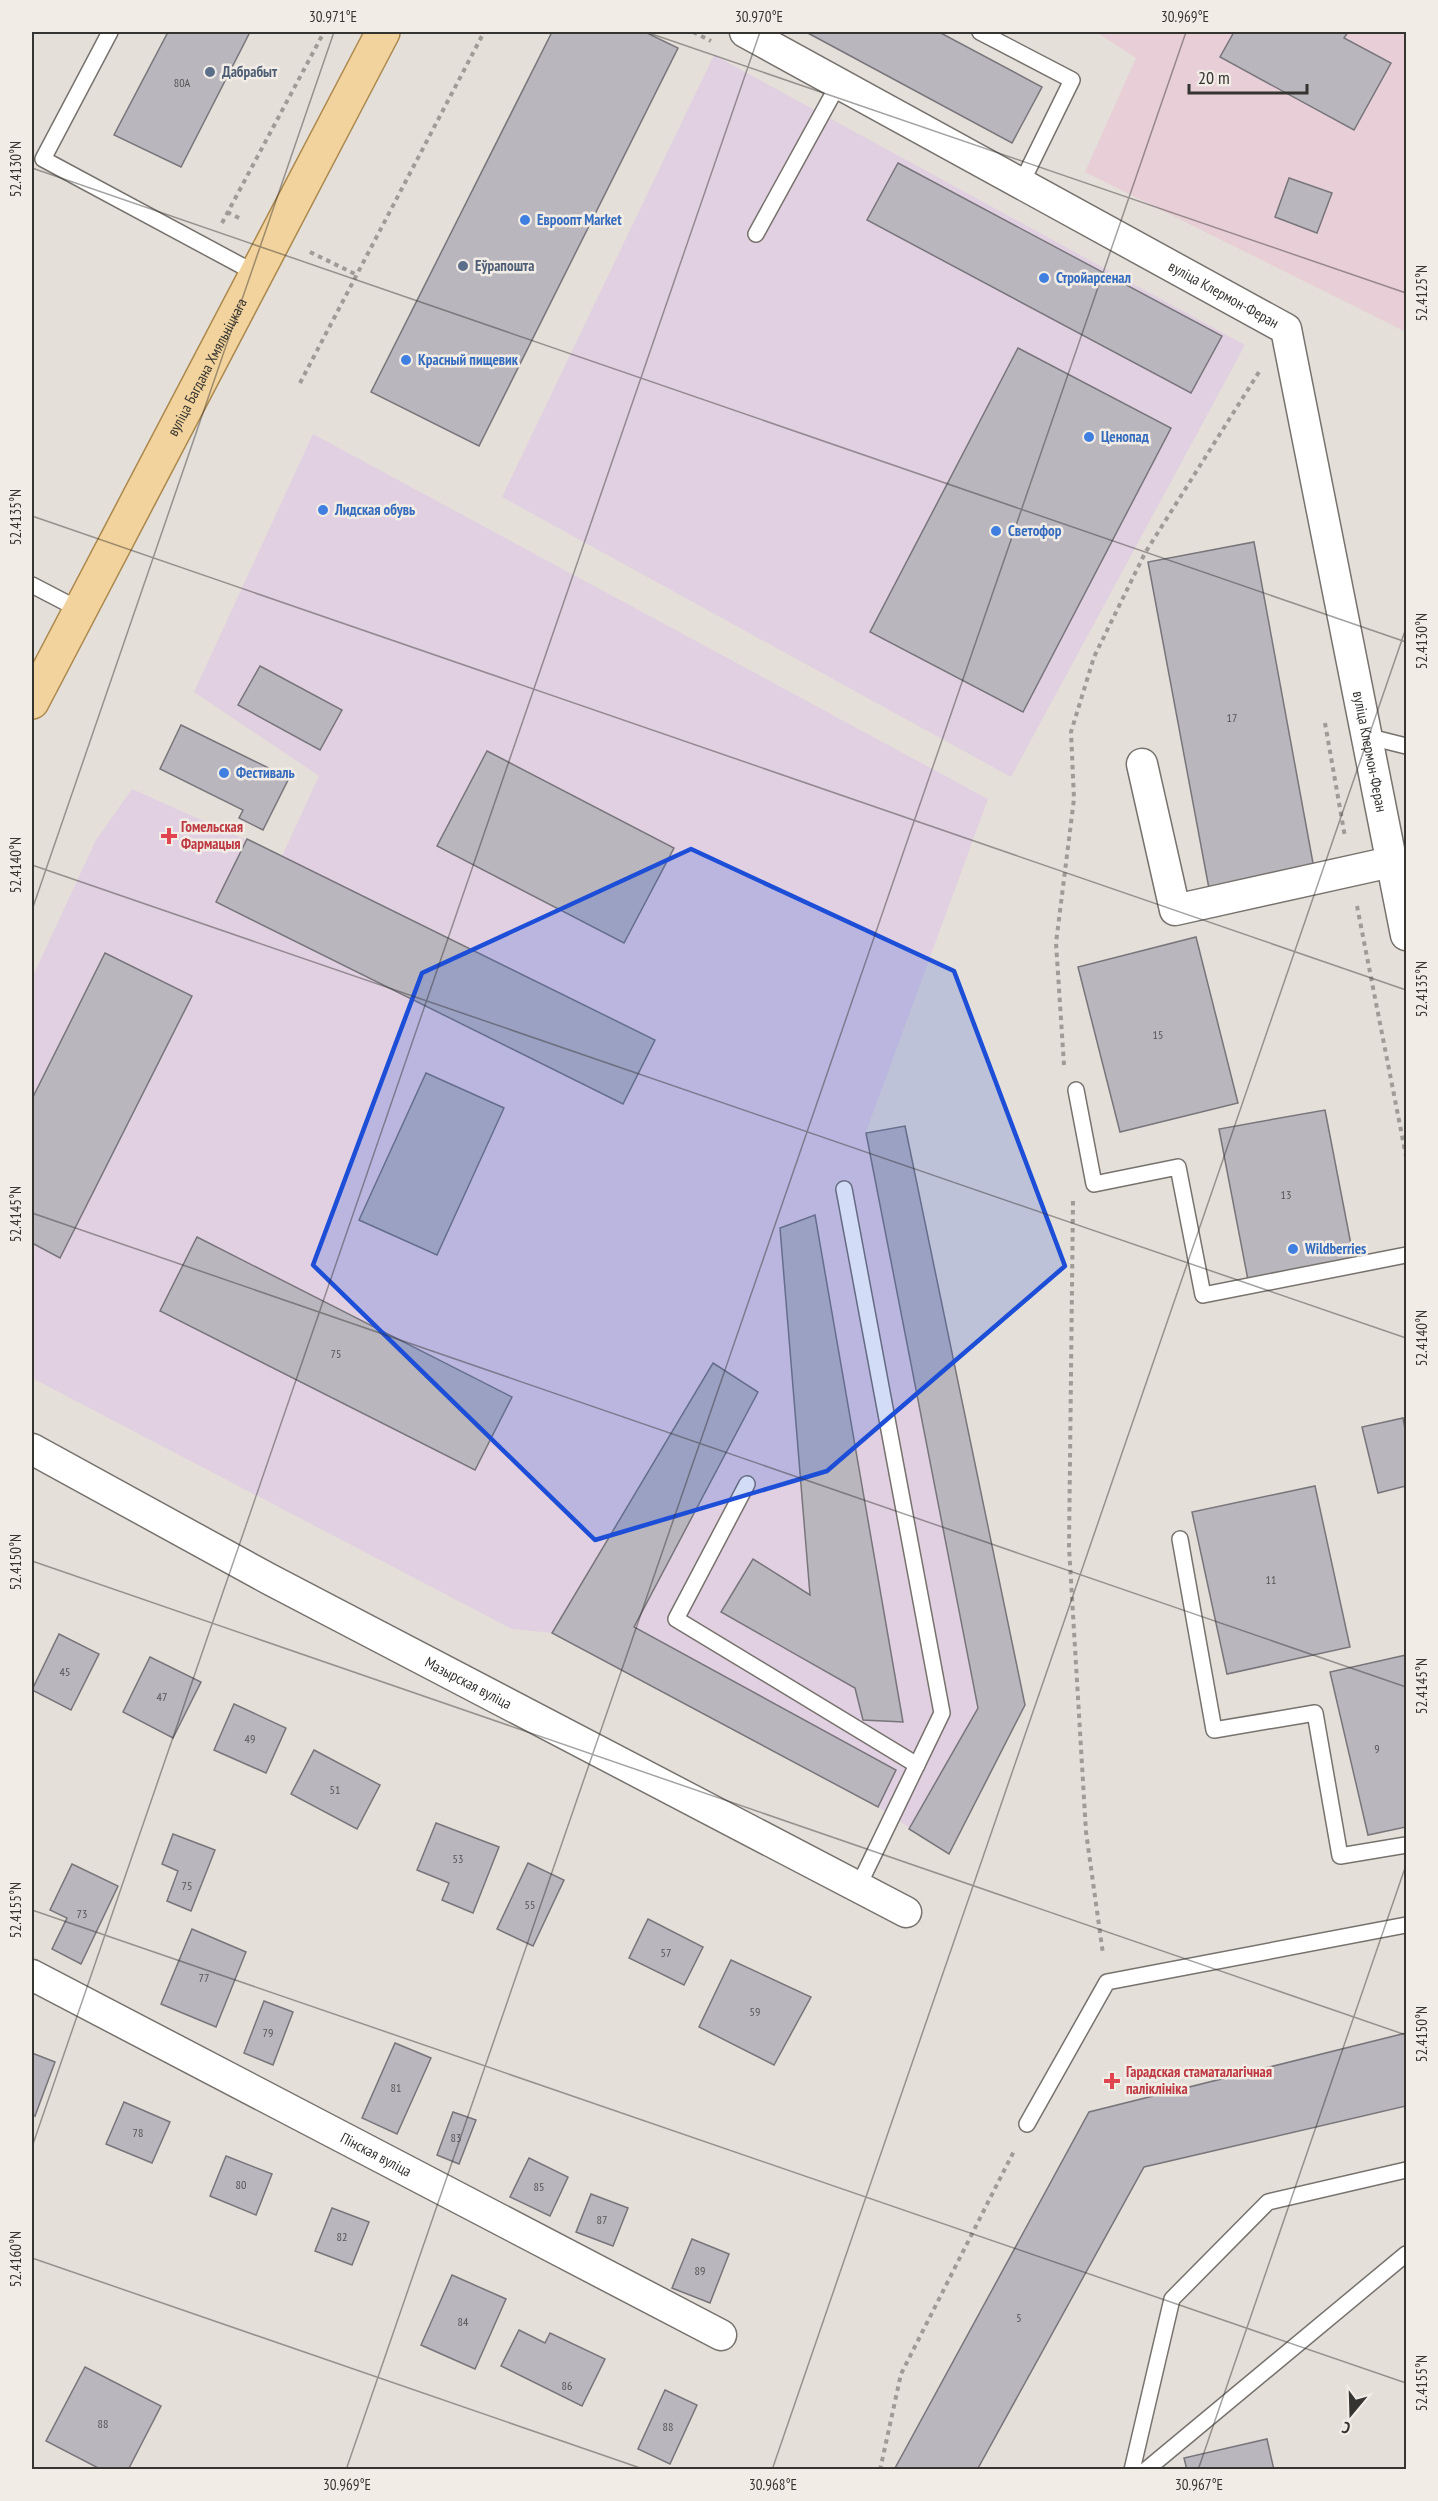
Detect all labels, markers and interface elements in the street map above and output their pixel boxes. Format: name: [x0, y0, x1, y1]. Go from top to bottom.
text: 30.971°E: [309, 7, 357, 26]
text: 30.970°E: [735, 7, 783, 26]
text: 30.969°E: [1161, 7, 1209, 26]
scale bar: [1189, 57, 1308, 95]
place label: Дабрабыт: [222, 62, 278, 81]
marker: Дабрабыт: [203, 65, 217, 79]
text: 20 m: [1198, 66, 1230, 89]
house number: 80А: [174, 75, 191, 90]
text: 52.4130°N: [6, 141, 25, 197]
place label: Евроопт Market: [537, 210, 622, 229]
marker: Евроопт Market: [518, 213, 532, 227]
place label: Еўрапошта: [475, 256, 534, 275]
street label: вуліца Клермон-Феран: [1165, 256, 1282, 332]
marker: Еўрапошта: [456, 259, 470, 273]
text: 52.4125°N: [1412, 265, 1431, 321]
place label: Стройарсенал: [1056, 268, 1131, 287]
marker: Стройарсенал: [1037, 271, 1051, 285]
street label: вуліца Багдана Хмяльніцкага: [163, 295, 251, 439]
place label: Красный пищевик: [418, 350, 519, 369]
marker: Красный пищевик: [399, 353, 413, 367]
place label: Ценопад: [1101, 427, 1149, 446]
marker: Ценопад: [1082, 430, 1096, 444]
text: 52.4135°N: [6, 489, 25, 545]
place label: Лидская обувь: [334, 500, 415, 519]
marker: Лидская обувь: [316, 503, 330, 517]
place label: Светофор: [1008, 521, 1062, 540]
marker: Светофор: [989, 524, 1003, 538]
text: 52.4130°N: [1412, 613, 1431, 669]
street label: вуліца Клермон-Феран: [1349, 689, 1391, 814]
house number: 17: [1227, 710, 1237, 725]
place label: Фестиваль: [236, 763, 295, 782]
marker: Фестиваль: [217, 766, 231, 780]
place label: Гомельская Фармацыя: [181, 817, 243, 853]
marker: Гомельская Фармацыя: [162, 829, 176, 843]
text: 52.4140°N: [6, 837, 25, 893]
text: 52.4135°N: [1412, 961, 1431, 1017]
house number: 15: [1153, 1027, 1163, 1042]
text: 52.4145°N: [6, 1186, 25, 1242]
house number: 13: [1281, 1187, 1291, 1202]
place label: Wildberries: [1304, 1239, 1366, 1258]
marker: Wildberries: [1286, 1242, 1300, 1256]
text: 52.4140°N: [1412, 1310, 1431, 1366]
house number: 75: [331, 1346, 341, 1361]
text: 52.4150°N: [6, 1534, 25, 1590]
house number: 11: [1266, 1572, 1276, 1587]
street label: Мазырская вуліца: [422, 1652, 515, 1713]
text: 52.4145°N: [1412, 1658, 1431, 1714]
house number: 45: [60, 1664, 70, 1679]
house number: 47: [157, 1689, 167, 1704]
house number: 49: [245, 1731, 255, 1746]
house number: 9: [1374, 1741, 1380, 1756]
house number: 51: [330, 1782, 340, 1797]
house number: 53: [453, 1851, 463, 1866]
house number: 75: [182, 1878, 192, 1893]
text: 52.4155°N: [6, 1882, 25, 1938]
house number: 55: [525, 1897, 535, 1912]
house number: 73: [77, 1906, 87, 1921]
house number: 57: [661, 1945, 671, 1960]
house number: 77: [199, 1970, 209, 1985]
house number: 59: [750, 2004, 760, 2019]
text: 52.4150°N: [1412, 2006, 1431, 2062]
house number: 79: [263, 2025, 273, 2040]
place label: Гарадская стаматалагічная паліклініка: [1126, 2062, 1272, 2098]
marker: Гарадская стаматалагічная паліклініка: [1103, 2072, 1121, 2090]
house number: 81: [391, 2080, 401, 2095]
house number: 78: [133, 2125, 143, 2140]
street label: Пінская вуліца: [337, 2128, 415, 2181]
house number: 83: [451, 2130, 461, 2145]
house number: 80: [236, 2177, 246, 2192]
house number: 85: [534, 2179, 544, 2194]
house number: 87: [597, 2212, 607, 2227]
house number: 82: [337, 2229, 347, 2244]
text: 52.4160°N: [6, 2231, 25, 2287]
house number: 89: [695, 2263, 705, 2278]
house number: 5: [1016, 2310, 1022, 2325]
house number: 84: [458, 2314, 469, 2329]
text: 52.4155°N: [1412, 2355, 1431, 2411]
house number: 86: [562, 2378, 572, 2393]
north arrow: [1321, 2384, 1381, 2444]
house number: 88: [98, 2416, 108, 2431]
text: С: [1339, 2417, 1353, 2439]
house number: 88: [663, 2419, 673, 2434]
text: 30.969°E: [323, 2475, 371, 2494]
text: 30.968°E: [749, 2475, 797, 2494]
text: 30.967°E: [1175, 2475, 1223, 2494]

